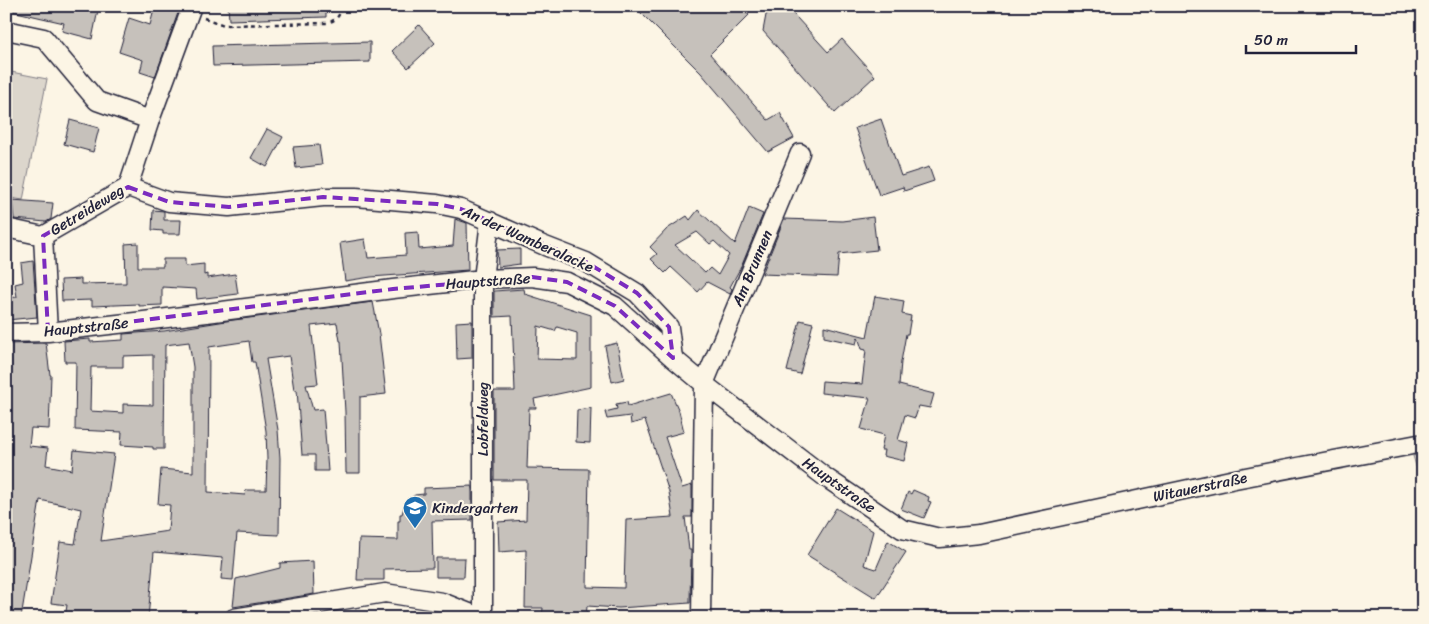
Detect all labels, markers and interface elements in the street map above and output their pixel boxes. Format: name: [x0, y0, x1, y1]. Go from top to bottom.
scale bar: [1246, 22, 1356, 54]
text: 50 m: [1254, 27, 1289, 53]
street label: Getreideweg: [45, 177, 130, 242]
street label: An der Wamberalacke: [457, 198, 598, 280]
street label: Am Brunnen: [724, 226, 780, 311]
street label: Hauptstraße: [445, 265, 532, 297]
street label: Hauptstraße: [42, 310, 130, 344]
street label: Lobfeldweg: [470, 382, 496, 456]
street label: Hauptstraße: [797, 450, 882, 520]
street label: Witauerstraße: [1151, 464, 1249, 510]
school or university icon: Kindergarten: [402, 495, 428, 529]
place label: Kindergarten: [432, 495, 518, 521]

